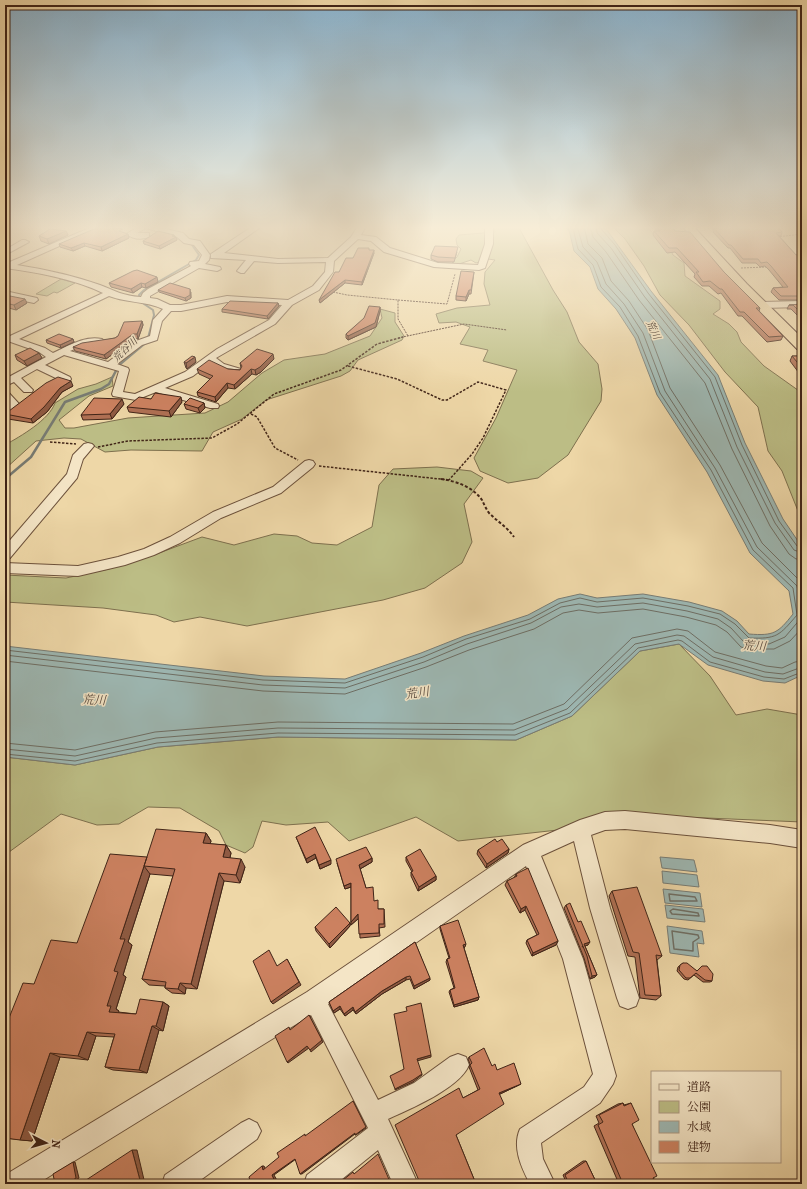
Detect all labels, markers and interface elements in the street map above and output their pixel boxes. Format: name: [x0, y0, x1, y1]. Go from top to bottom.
water label: 荒川: [643, 318, 663, 343]
water label: 荒谷川: [110, 335, 141, 365]
water label: 荒川: [742, 638, 768, 654]
water label: 荒川: [404, 684, 432, 702]
water label: 荒川: [82, 693, 108, 707]
legend: [651, 1071, 781, 1163]
text: 道路: [687, 1080, 711, 1094]
text: 公園: [687, 1100, 711, 1114]
text: 水域: [687, 1120, 711, 1134]
north arrow: [26, 1123, 66, 1163]
text: N: [48, 1139, 62, 1149]
text: 建物: [687, 1140, 711, 1154]

